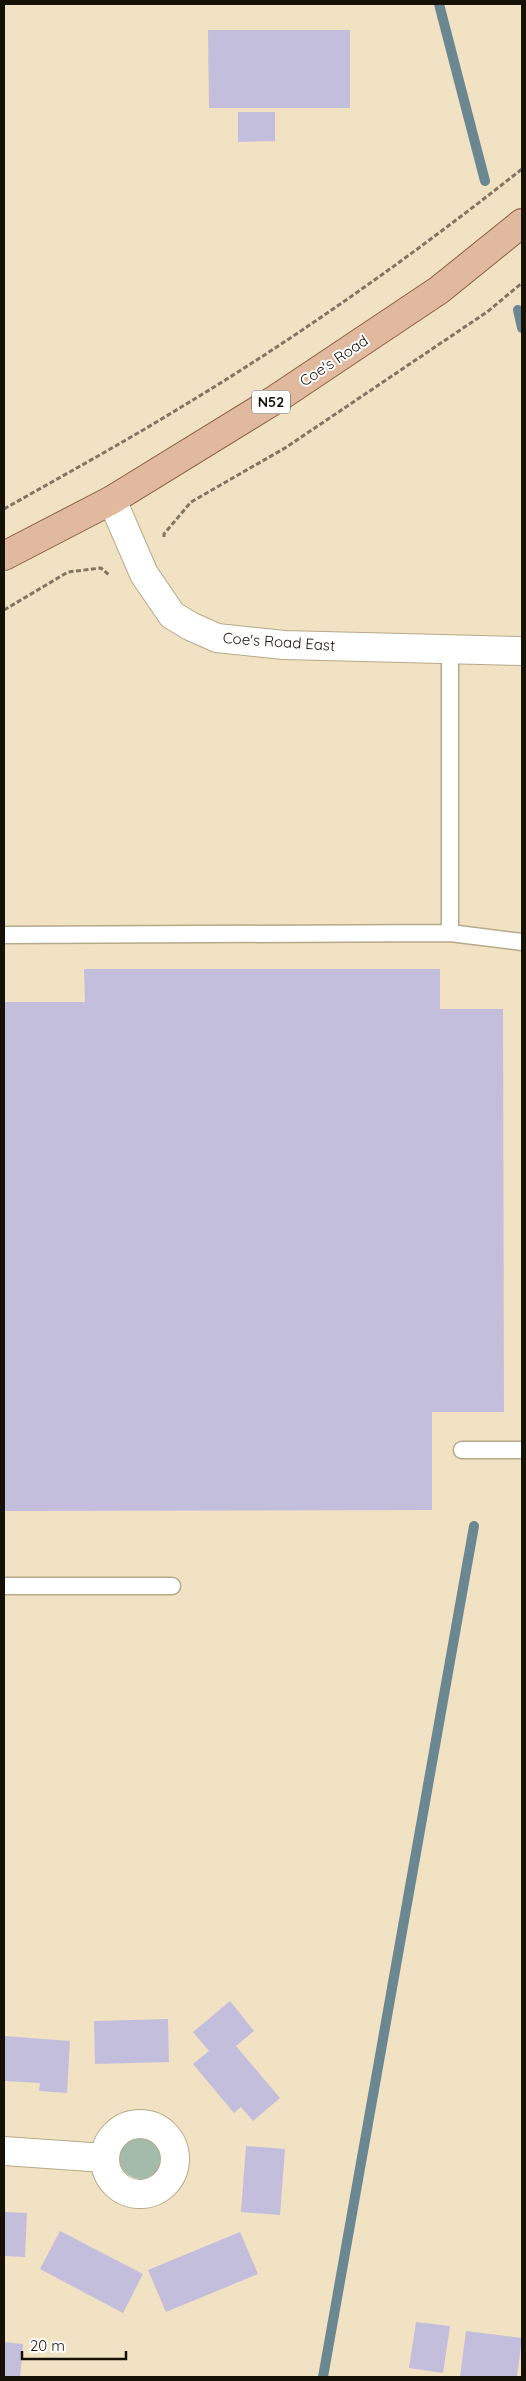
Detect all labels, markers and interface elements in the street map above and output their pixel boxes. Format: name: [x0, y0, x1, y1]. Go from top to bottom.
street label: Coe's Road: [296, 331, 372, 390]
road number: N52: [252, 391, 290, 414]
street label: Coe's Road East: [222, 628, 336, 655]
scale bar: [22, 2328, 126, 2360]
text: 20 m: [30, 2336, 65, 2355]

